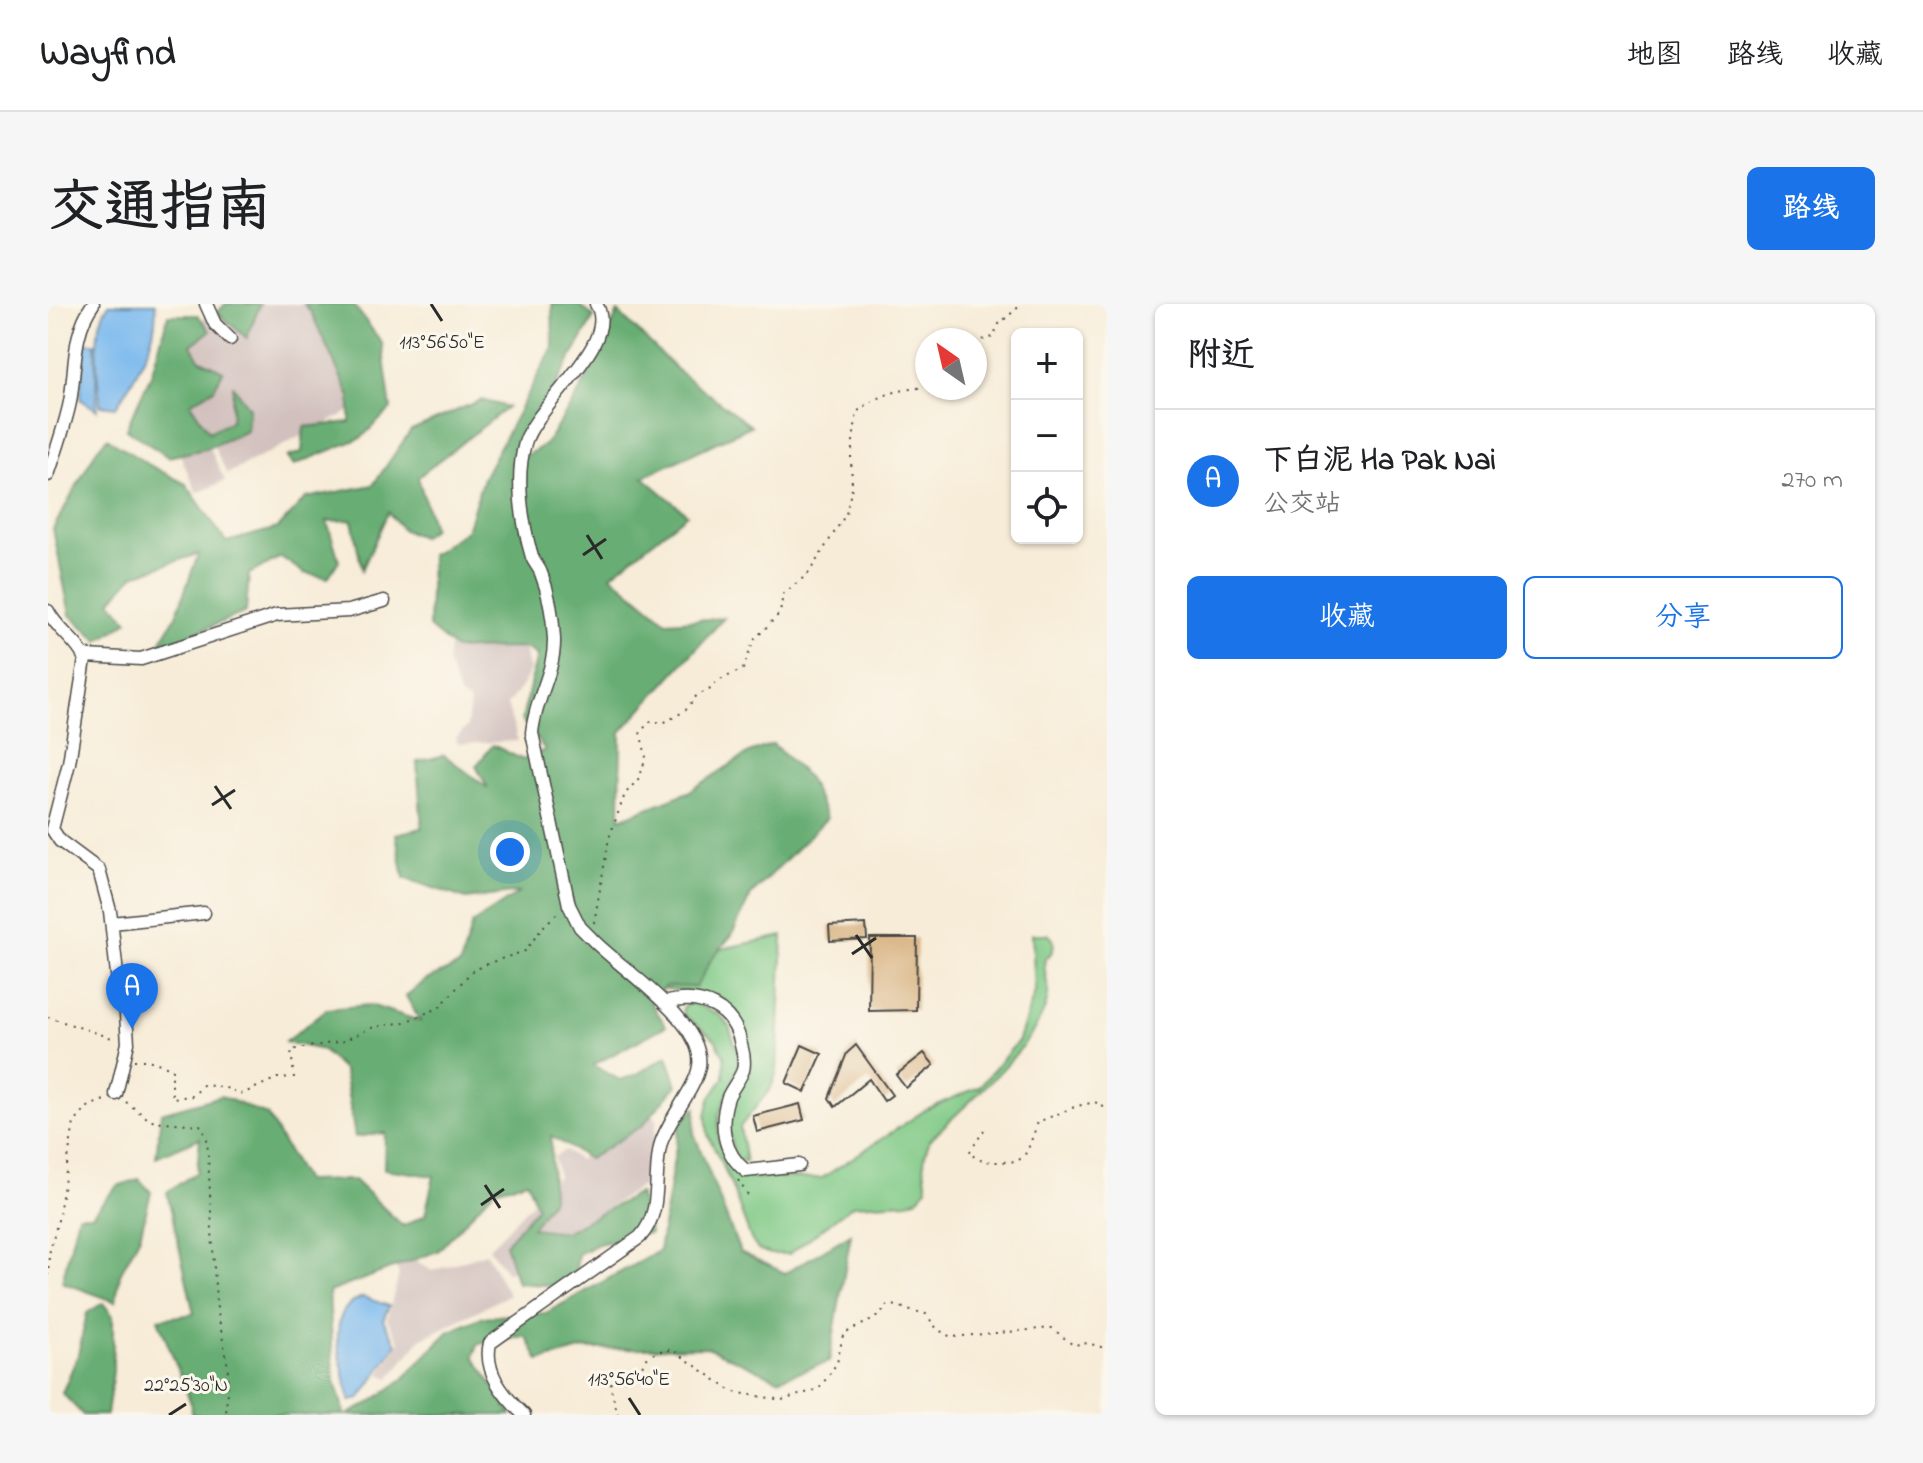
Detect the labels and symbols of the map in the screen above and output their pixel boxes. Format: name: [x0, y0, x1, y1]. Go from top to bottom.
north arrow: [915, 328, 987, 400]
text: 113°56'50"E: [399, 329, 485, 358]
your location: [490, 832, 530, 872]
pin: A: [106, 963, 158, 1029]
text: 113°56'40"E: [588, 1366, 670, 1395]
text: 22°25'30"N: [144, 1372, 228, 1401]

